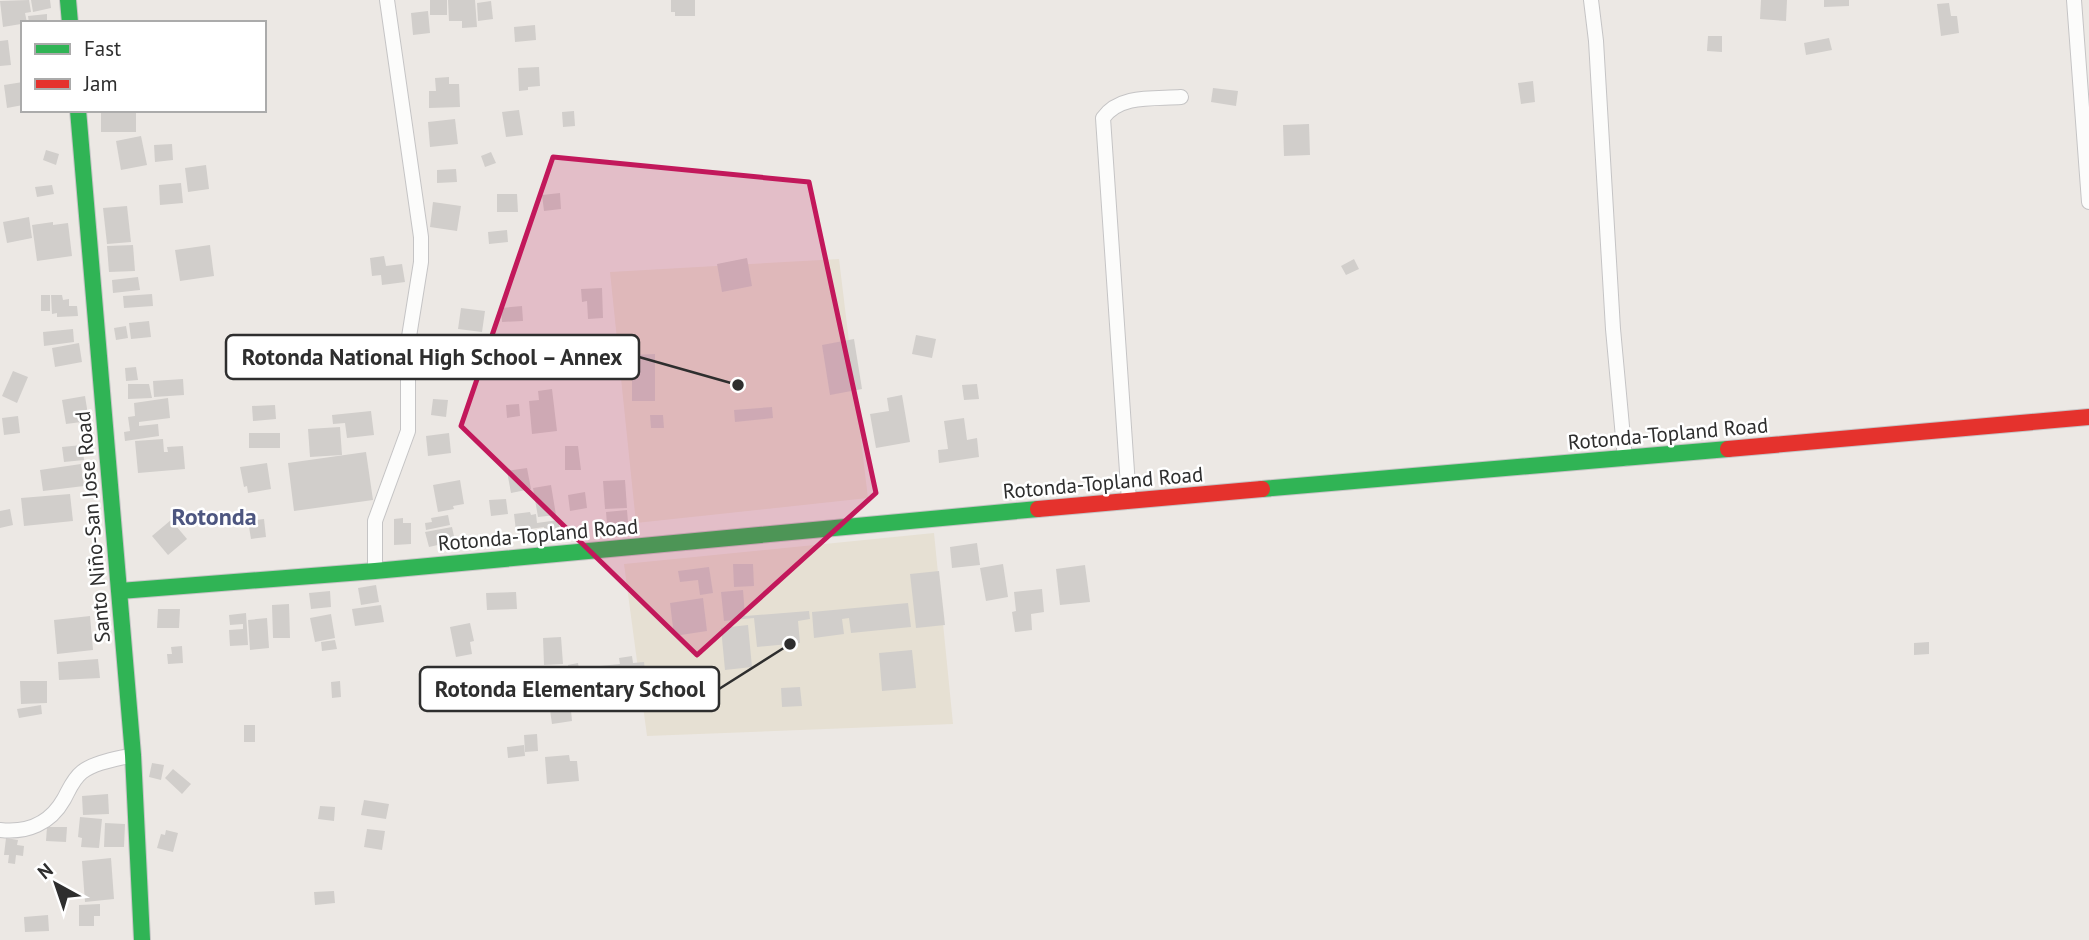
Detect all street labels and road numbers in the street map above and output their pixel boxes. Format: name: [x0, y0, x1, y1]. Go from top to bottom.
street label: Santo Niño-San Jose Road: [69, 410, 116, 644]
street label: Rotonda-Topland Road: [1567, 411, 1769, 456]
street label: Rotonda-Topland Road: [1002, 460, 1204, 505]
street label: Rotonda-Topland Road: [437, 512, 639, 557]

